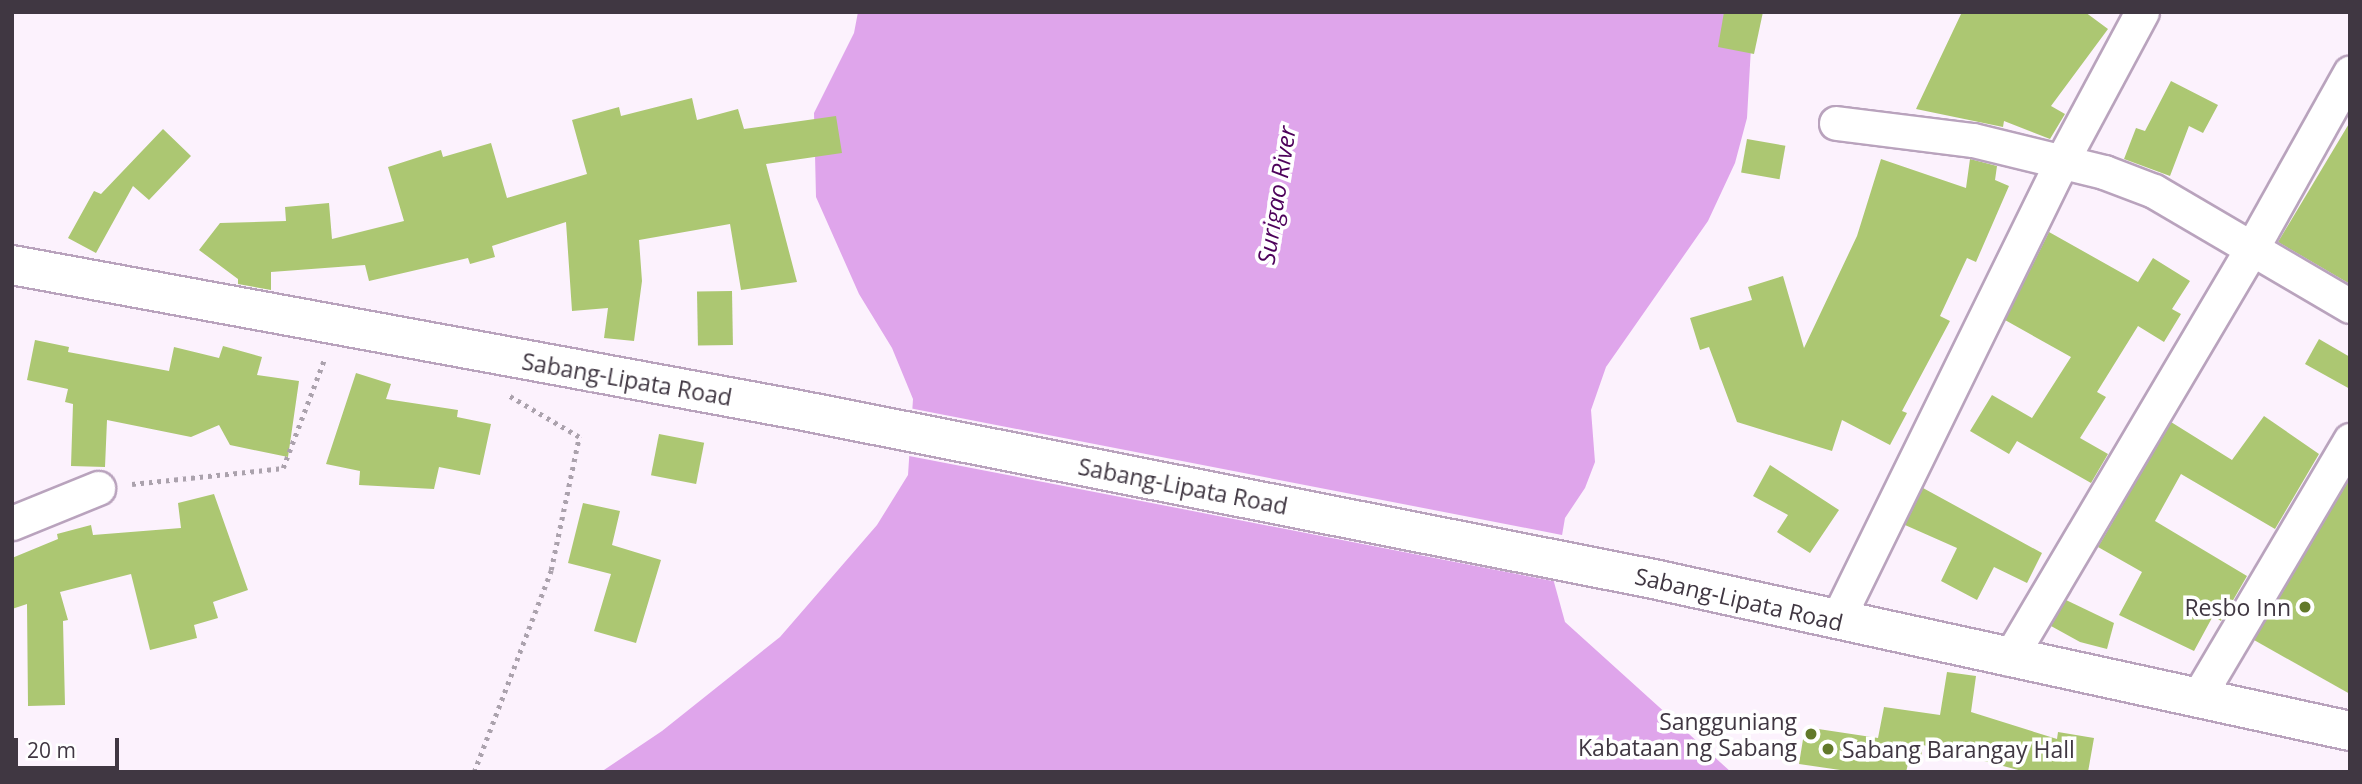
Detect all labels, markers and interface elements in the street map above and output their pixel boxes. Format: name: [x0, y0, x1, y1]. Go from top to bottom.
water label: Surigao River: [1251, 124, 1301, 266]
street label: Sabang-Lipata Road: [520, 347, 734, 411]
street label: Sabang-Lipata Road: [1076, 452, 1290, 520]
street label: Sabang-Lipata Road: [1632, 562, 1846, 636]
place label: Resbo Inn: [2184, 593, 2291, 621]
marker: Resbo Inn: [2297, 599, 2313, 615]
place label: Sangguniang Kabataan ng Sabang: [1578, 707, 1797, 761]
scale bar: [18, 724, 122, 768]
marker: Sangguniang Kabataan ng Sabang: [1803, 726, 1819, 742]
place label: Sabang Barangay Hall: [1842, 735, 2075, 763]
text: 20 m: [27, 736, 76, 764]
marker: Sabang Barangay Hall: [1820, 741, 1836, 757]

